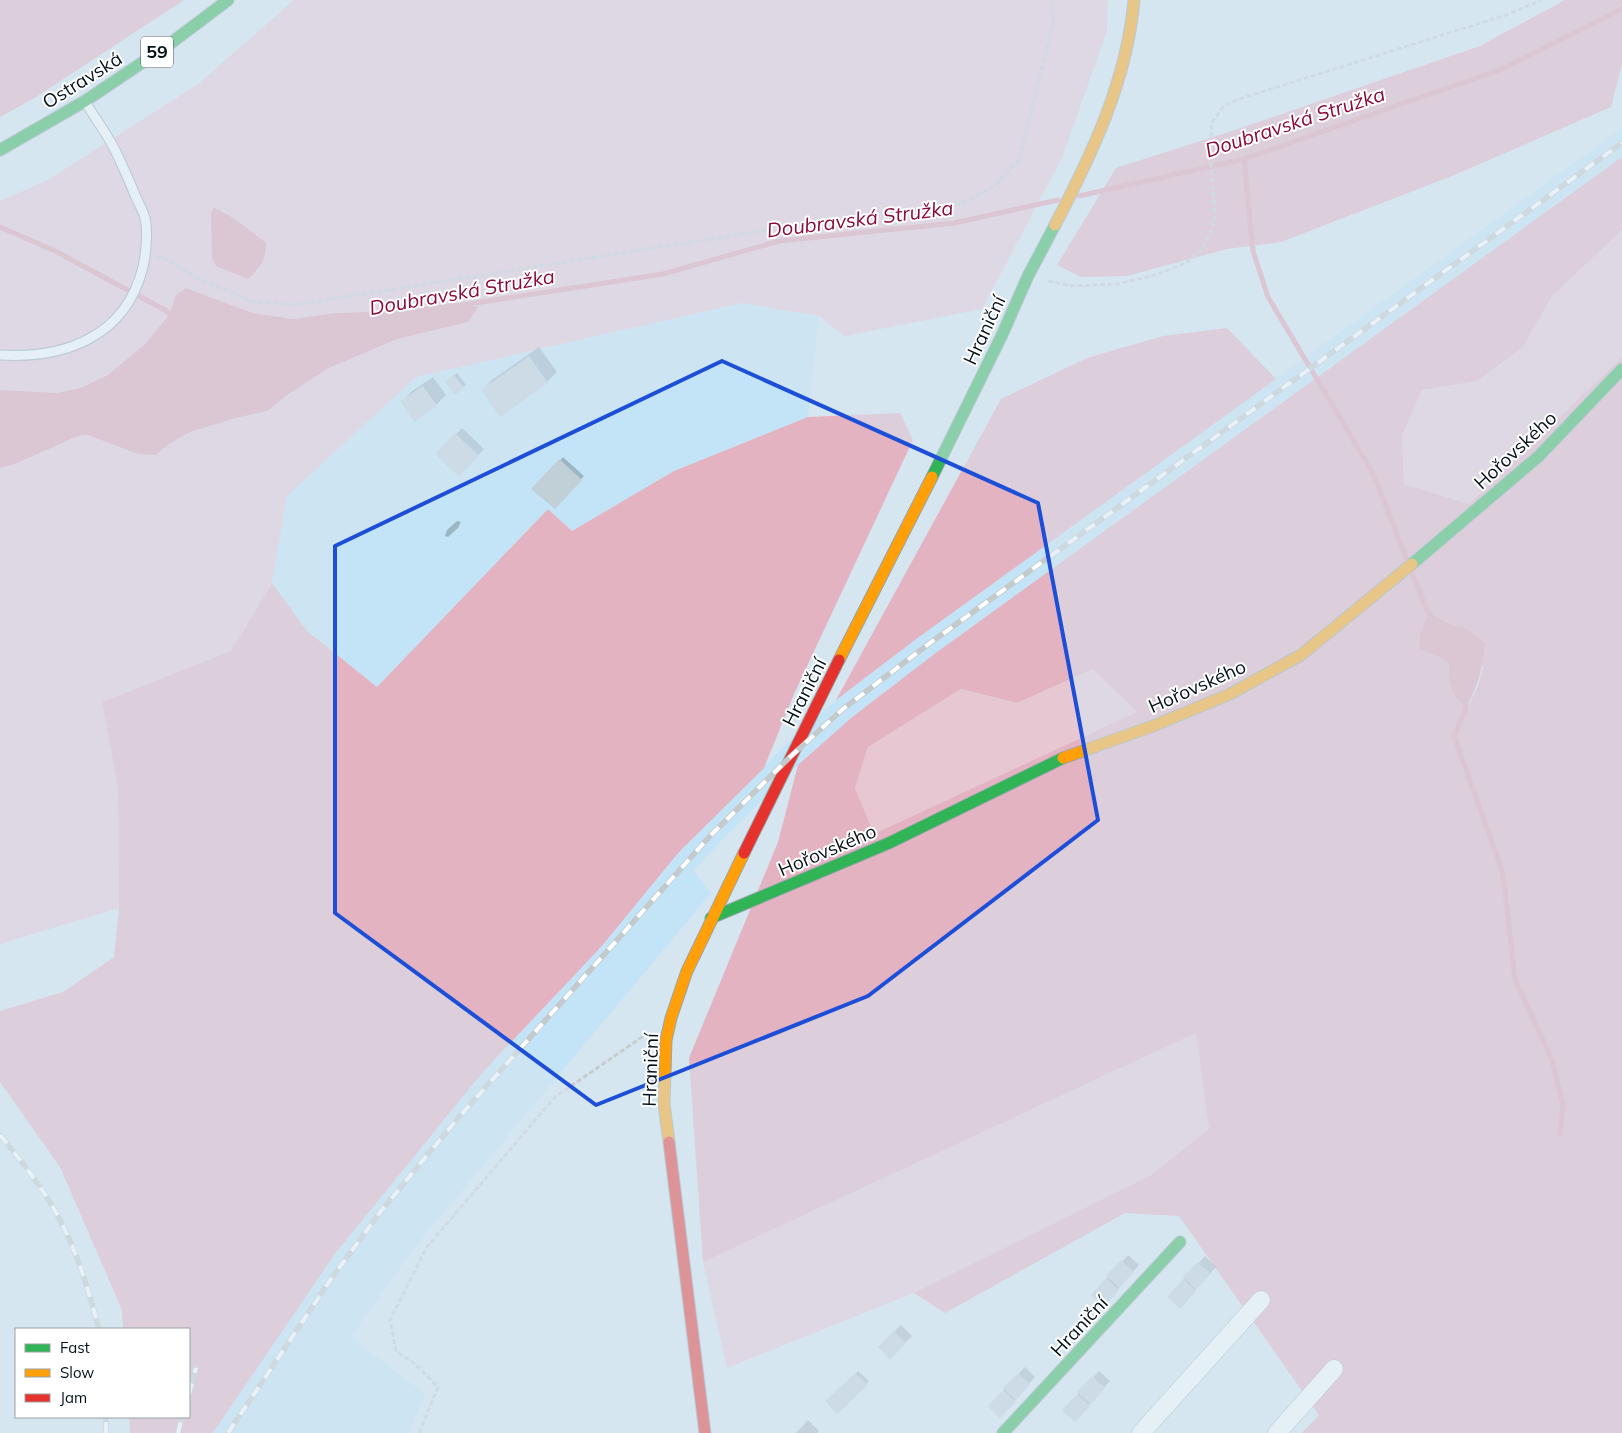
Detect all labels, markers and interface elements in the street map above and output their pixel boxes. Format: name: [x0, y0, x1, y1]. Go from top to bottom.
road number: 59: [141, 36, 173, 68]
street label: Ostravská: [38, 46, 126, 114]
water label: Doubravská Stružka: [1202, 81, 1388, 162]
water label: Doubravská Stružka: [765, 195, 955, 242]
water label: Doubravská Stružka: [367, 263, 556, 320]
street label: Hraniční: [958, 290, 1011, 368]
street label: Hořovského: [1469, 406, 1561, 494]
street label: Hraniční: [777, 653, 832, 730]
street label: Hořovského: [1145, 654, 1249, 718]
street label: Hořovského: [774, 819, 880, 881]
street label: Hraniční: [637, 1031, 663, 1107]
street label: Hraniční: [1045, 1290, 1114, 1361]
legend: [15, 1328, 190, 1418]
text: Fast: [60, 1338, 90, 1357]
text: Slow: [60, 1363, 94, 1382]
text: Jam: [60, 1388, 87, 1407]

